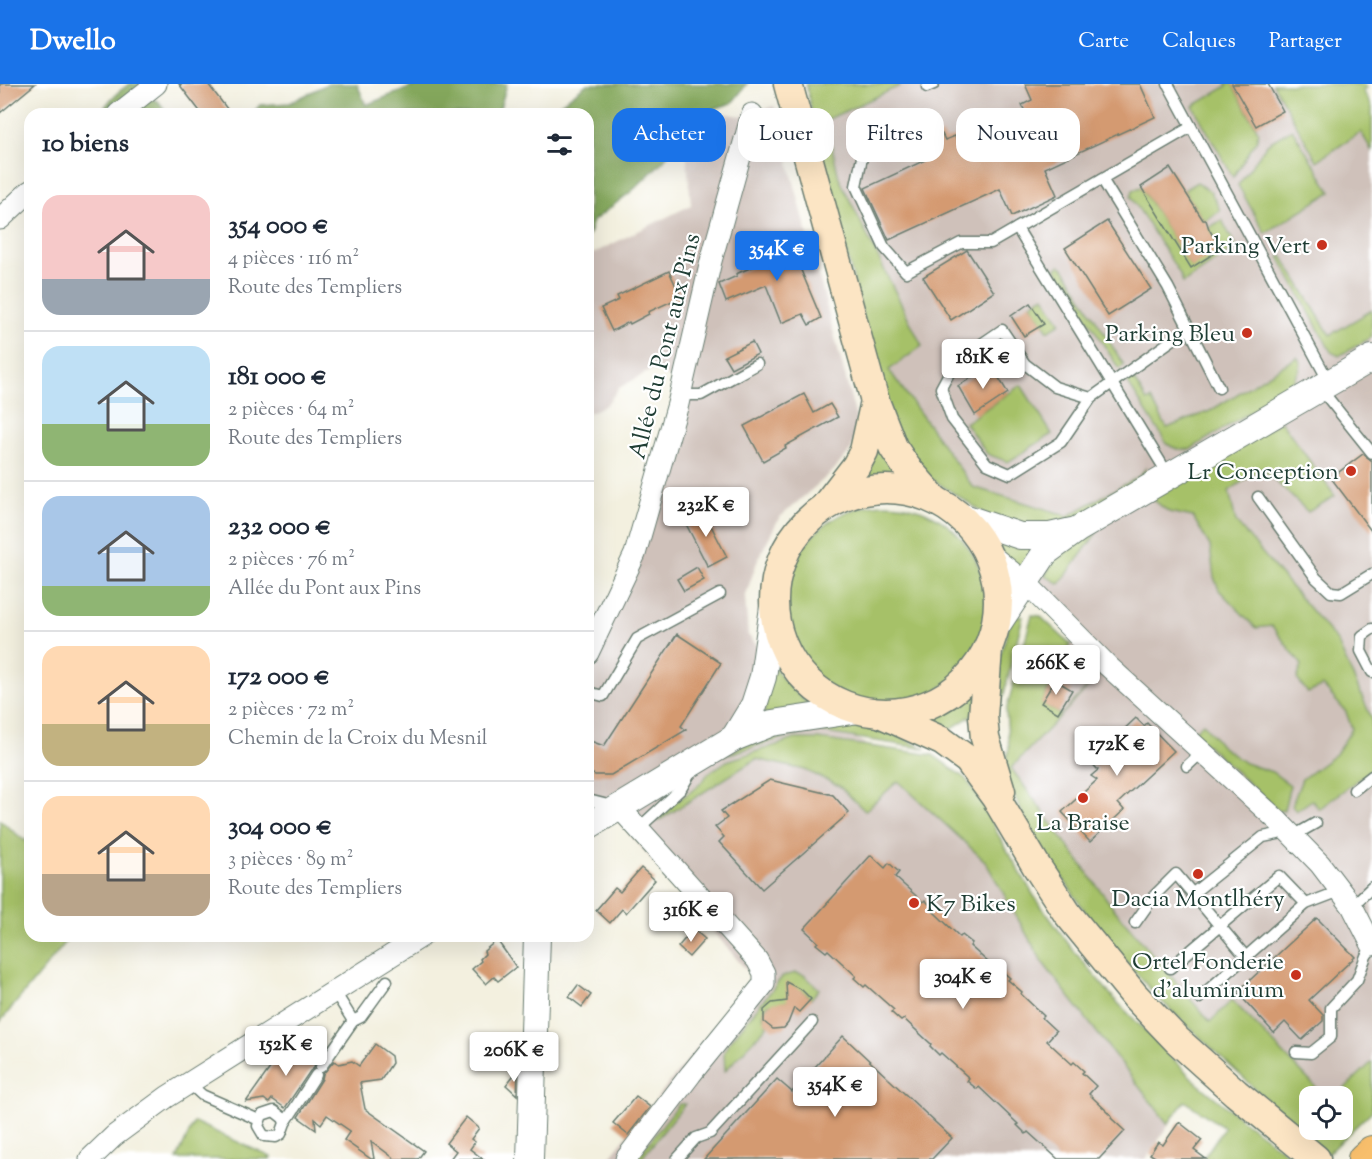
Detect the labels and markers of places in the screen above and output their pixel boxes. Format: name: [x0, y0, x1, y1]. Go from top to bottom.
place label: Parking Vert: [1181, 230, 1310, 264]
pin: 354K €: [728, 231, 826, 282]
marker: Parking Vert: [1315, 238, 1329, 252]
place label: Parking Bleu: [1105, 318, 1235, 352]
marker: Parking Bleu: [1240, 326, 1254, 340]
pin: 181K €: [934, 339, 1032, 390]
place label: Lr Conception: [1187, 456, 1339, 490]
marker: Lr Conception: [1344, 464, 1358, 478]
pin: 232K €: [657, 487, 755, 538]
pin: 266K €: [1007, 645, 1105, 696]
pin: 172K €: [1068, 726, 1166, 777]
marker: La Braise: [1076, 791, 1090, 805]
place label: La Braise: [1036, 807, 1130, 841]
marker: Dacia Montlhéry: [1191, 867, 1205, 881]
place label: Dacia Montlhéry: [1111, 883, 1285, 917]
place label: K7 Bikes: [926, 888, 1016, 922]
pin: 316K €: [642, 892, 740, 943]
marker: K7 Bikes: [907, 896, 921, 910]
place label: Ortel Fonderie d'aluminium: [1132, 946, 1284, 1008]
pin: 304K €: [914, 959, 1012, 1010]
marker: Ortel Fonderie d'aluminium: [1289, 968, 1303, 982]
pin: 152K €: [237, 1026, 335, 1077]
pin: 206K €: [465, 1032, 563, 1083]
pin: 354K €: [786, 1067, 884, 1118]

